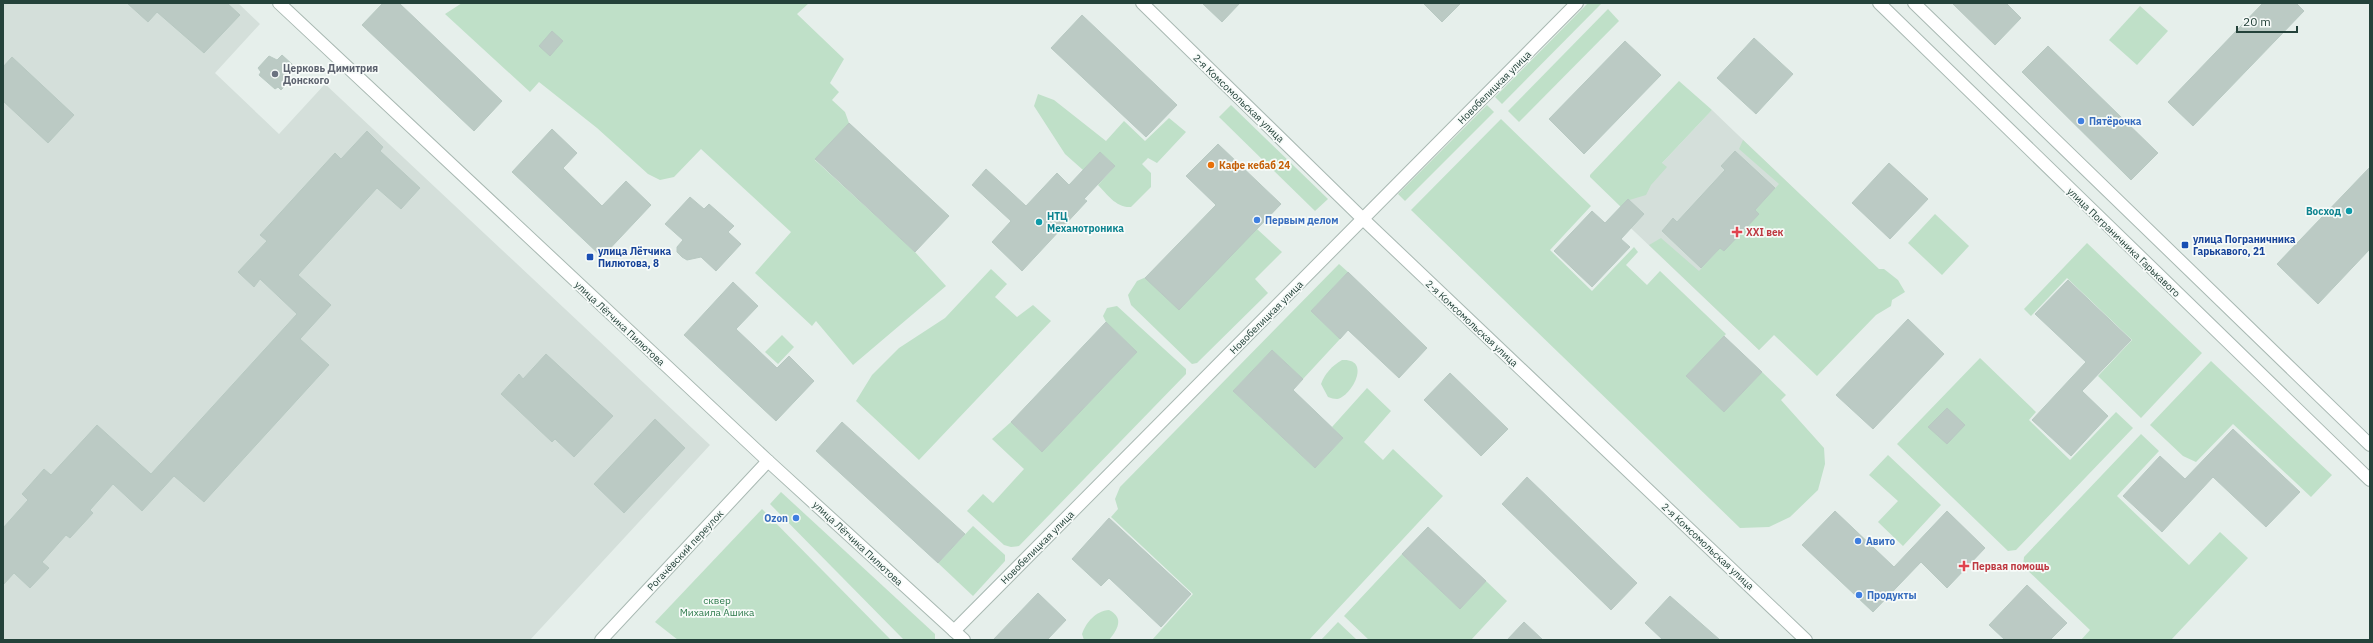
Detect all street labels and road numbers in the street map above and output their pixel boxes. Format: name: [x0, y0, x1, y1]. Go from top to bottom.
street label: Новобелицкая улица: [1455, 47, 1534, 127]
street label: 2-я Комсомольская улица: [1190, 51, 1287, 146]
street label: улица Пограничника Гарькавого: [2064, 185, 2183, 300]
street label: Новобелицкая улица: [1227, 277, 1306, 357]
street label: 2-я Комсомольская улица: [1423, 277, 1521, 370]
street label: улица Лётчика Пилютова: [572, 278, 668, 369]
street label: улица Лётчика Пилютова: [810, 498, 906, 589]
street label: 2-я Комсомольская улица: [1659, 500, 1757, 593]
street label: Рогачёвский переулок: [644, 507, 727, 594]
street label: Новобелицкая улица: [998, 507, 1077, 587]

